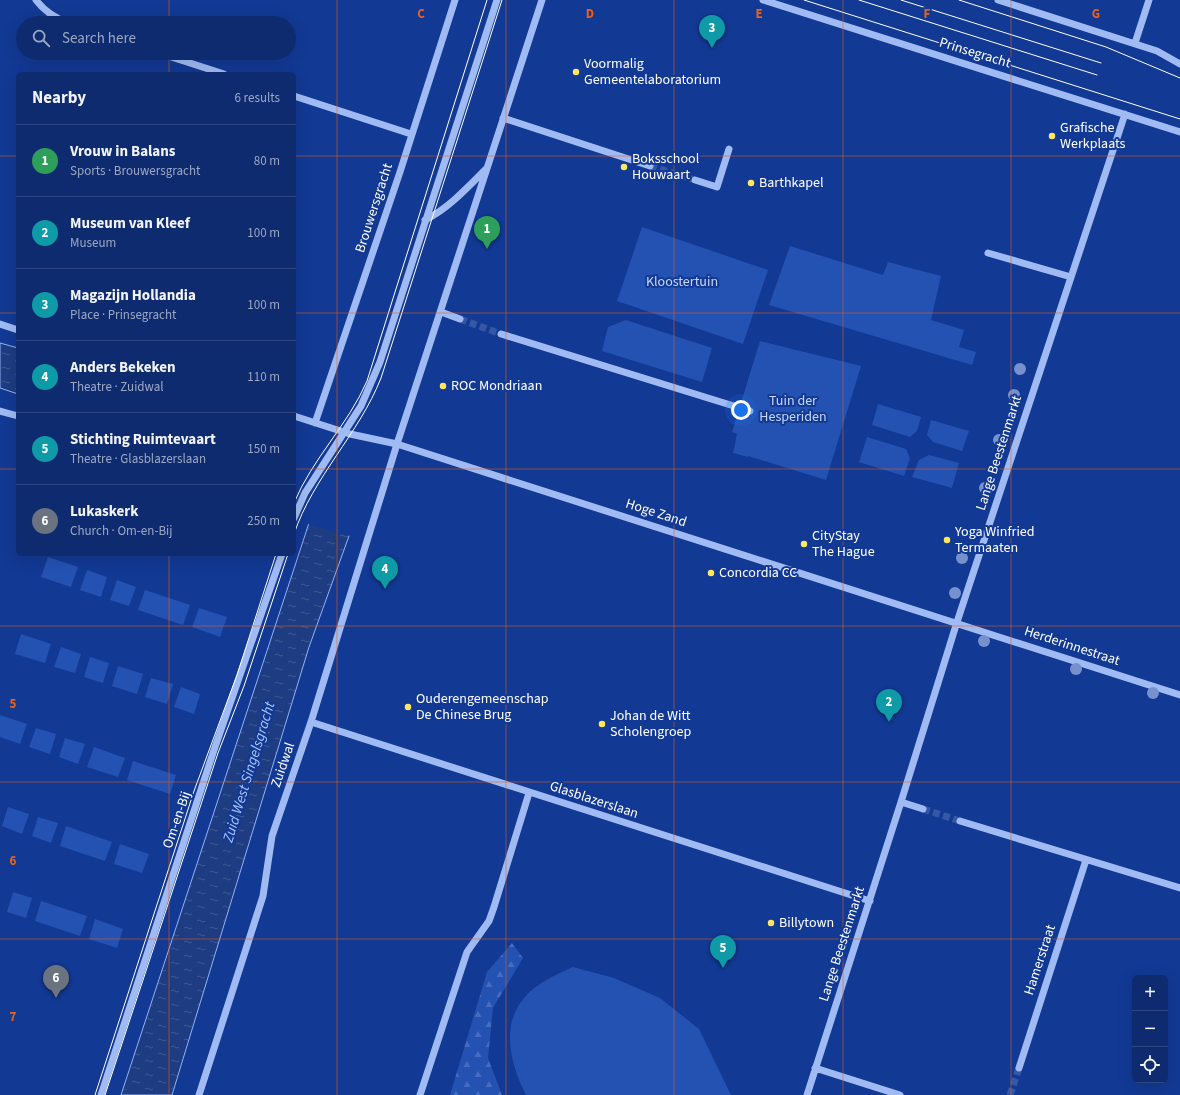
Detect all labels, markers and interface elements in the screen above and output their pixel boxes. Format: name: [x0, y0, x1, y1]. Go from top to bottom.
text: C: [417, 5, 425, 23]
text: D: [586, 5, 594, 23]
text: E: [755, 5, 763, 23]
text: F: [924, 5, 931, 23]
text: G: [1092, 5, 1100, 23]
pin: 3: [699, 15, 725, 48]
search box: [16, 16, 296, 60]
icon: search: [30, 27, 52, 49]
text: Search here: [62, 28, 136, 49]
street label: Prinsegracht: [937, 33, 1014, 73]
place label: Voormalig Gemeentelaboratorium: [584, 54, 721, 90]
marker: Voormalig Gemeentelaboratorium: [571, 67, 581, 77]
text: Nearby: [32, 86, 86, 110]
text: 6 results: [235, 89, 280, 107]
place label: Grafische Werkplaats: [1060, 118, 1126, 154]
marker: Grafische Werkplaats: [1047, 131, 1057, 141]
text: Vrouw in Balans: [70, 141, 175, 162]
place label: Boksschool Houwaart: [632, 149, 700, 185]
text: 1: [42, 152, 48, 170]
text: 80 m: [254, 152, 280, 170]
street label: Brouwersgracht: [350, 160, 398, 255]
text: Sports · Brouwersgracht: [70, 162, 200, 180]
marker: Boksschool Houwaart: [619, 162, 629, 172]
place label: Barthkapel: [759, 173, 824, 193]
marker: Barthkapel: [746, 178, 756, 188]
text: Museum van Kleef: [70, 213, 190, 234]
pin: 1: [474, 216, 500, 249]
text: 2: [42, 224, 48, 242]
text: 100 m: [247, 224, 280, 242]
text: Museum: [70, 234, 116, 252]
park label: Kloostertuin: [646, 272, 718, 292]
text: Magazijn Hollandia: [70, 285, 196, 306]
text: 3: [42, 296, 48, 314]
text: 100 m: [247, 296, 280, 314]
text: Place · Prinsegracht: [70, 306, 176, 324]
text: Anders Bekeken: [70, 357, 176, 378]
text: 4: [42, 368, 48, 386]
text: 110 m: [247, 368, 280, 386]
place label: ROC Mondriaan: [451, 376, 542, 396]
text: Theatre · Zuidwal: [70, 378, 164, 396]
marker: ROC Mondriaan: [438, 381, 448, 391]
park label: Tuin der Hesperiden: [759, 391, 827, 427]
street label: Lange Beestenmarkt: [971, 393, 1027, 513]
your location: [731, 400, 751, 420]
text: Stichting Ruimtevaart: [70, 429, 216, 450]
text: 5: [42, 440, 48, 458]
text: 150 m: [247, 440, 280, 458]
text: Theatre · Glasblazerslaan: [70, 450, 206, 468]
street label: Hoge Zand: [623, 494, 689, 532]
text: Lukaskerk: [70, 501, 139, 522]
text: 6: [42, 512, 48, 530]
text: 250 m: [247, 512, 280, 530]
text: Church · Om-en-Bij: [70, 522, 173, 540]
place label: Yoga Winfried Termaaten: [954, 522, 1035, 558]
place label: CityStay The Hague: [812, 526, 875, 562]
marker: Yoga Winfried Termaaten: [942, 535, 952, 545]
marker: CityStay The Hague: [799, 539, 809, 549]
pin: 4: [372, 556, 398, 589]
place label: Concordia CC: [719, 563, 797, 583]
marker: Concordia CC: [706, 568, 716, 578]
street label: Herderinnestraat: [1022, 621, 1123, 671]
place label: Ouderengemeenschap De Chinese Brug: [416, 689, 549, 725]
pin: 2: [876, 689, 902, 722]
text: 5: [10, 695, 17, 713]
water label: Zuid West Singelsgracht: [217, 698, 281, 846]
marker: Ouderengemeenschap De Chinese Brug: [403, 702, 413, 712]
place label: Johan de Witt Scholengroep: [610, 706, 692, 742]
marker: Johan de Witt Scholengroep: [597, 719, 607, 729]
street label: Zuidwal: [266, 739, 300, 790]
street label: Glasblazerslaan: [547, 776, 641, 824]
street label: Om-en-Bij: [158, 789, 196, 851]
text: 6: [10, 852, 17, 870]
street label: Lange Beestenmarkt: [814, 884, 870, 1004]
place label: Billytown: [779, 913, 834, 933]
marker: Billytown: [766, 918, 776, 928]
street label: Hamerstraat: [1019, 922, 1061, 998]
pin: 5: [710, 935, 736, 968]
pin: 6: [43, 965, 69, 998]
map controls: [1132, 975, 1168, 1083]
button: +: [1132, 975, 1168, 1011]
text: 7: [10, 1008, 17, 1026]
button: −: [1132, 1011, 1168, 1047]
button: locate: [1132, 1047, 1168, 1083]

